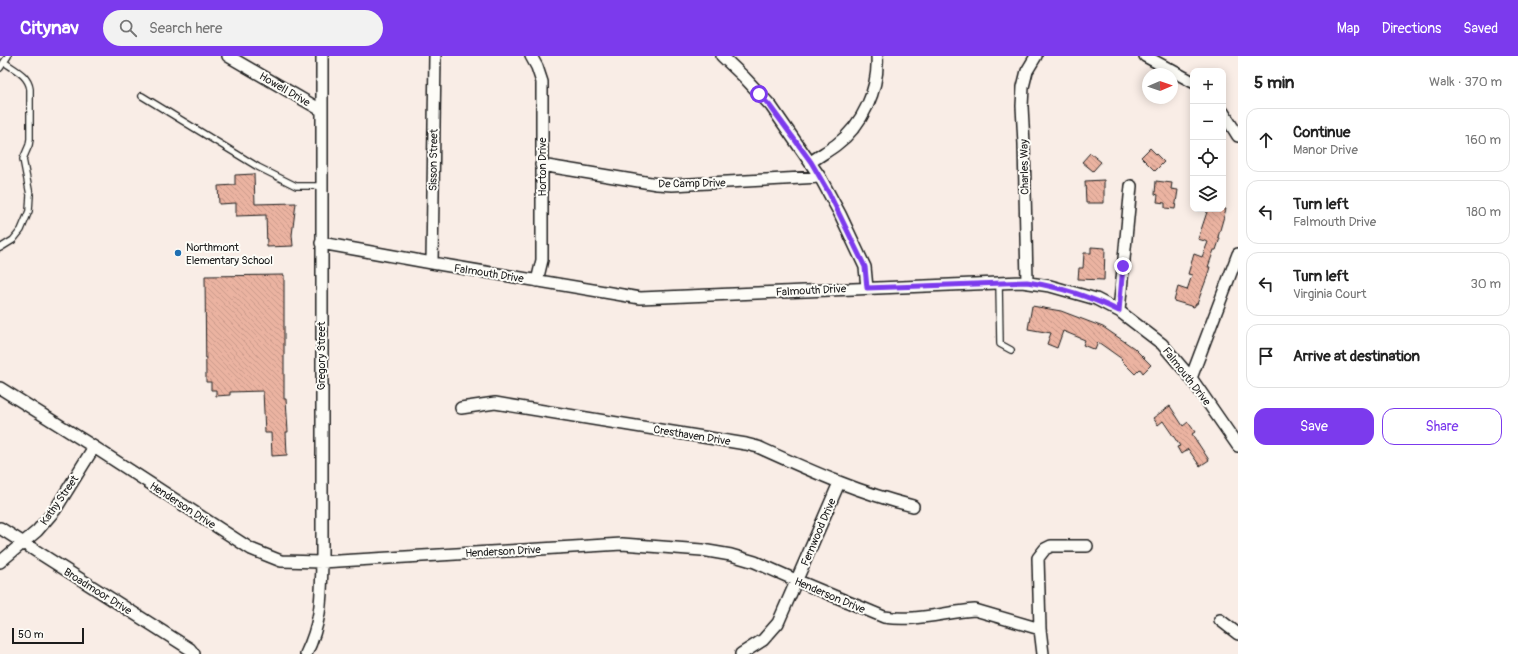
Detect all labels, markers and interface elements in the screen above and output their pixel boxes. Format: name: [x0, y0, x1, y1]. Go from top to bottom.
search box: [103, 10, 383, 46]
text: Citynav: [20, 16, 79, 40]
icon: search: [117, 17, 139, 39]
text: Search here: [149, 19, 222, 38]
text: Map: [1337, 20, 1360, 37]
text: Directions: [1382, 20, 1441, 37]
text: Saved: [1463, 20, 1498, 37]
north arrow: [1142, 68, 1178, 104]
map controls: [1190, 68, 1226, 212]
button: +: [1190, 68, 1226, 104]
street label: Howell Drive: [257, 70, 313, 110]
text: 5 min: [1254, 72, 1294, 93]
text: Walk · 370 m: [1429, 74, 1502, 90]
route start: [750, 85, 768, 103]
button: −: [1190, 104, 1226, 140]
text: Continue: [1293, 123, 1351, 142]
street label: Sisson Street: [426, 128, 441, 191]
icon: ahead: [1255, 129, 1277, 151]
text: 160 m: [1465, 132, 1501, 148]
street label: Horton Drive: [536, 137, 549, 197]
street label: Charles Way: [1018, 139, 1031, 195]
button: locate: [1190, 140, 1226, 176]
text: Manor Drive: [1293, 142, 1358, 158]
street label: De Camp Drive: [658, 176, 726, 191]
button: layers: [1190, 176, 1226, 212]
text: Turn left: [1293, 195, 1349, 214]
icon: left: [1255, 201, 1277, 223]
text: 180 m: [1466, 204, 1501, 220]
text: Falmouth Drive: [1293, 214, 1376, 230]
place label: Northmont Elementary School: [186, 241, 273, 267]
marker: Northmont Elementary School: [173, 248, 183, 258]
route end: [1114, 257, 1132, 275]
street label: Falmouth Drive: [453, 262, 525, 286]
text: Turn left: [1293, 267, 1349, 286]
icon: left: [1255, 273, 1277, 295]
text: 30 m: [1471, 276, 1501, 292]
street label: Falmouth Drive: [776, 282, 847, 299]
text: Virginia Court: [1293, 286, 1366, 302]
street label: Gregory Street: [315, 321, 328, 390]
street label: Falmouth Drive: [1160, 345, 1214, 408]
icon: arrive: [1255, 345, 1277, 367]
text: Arrive at destination: [1293, 347, 1420, 366]
button: Save: [1254, 408, 1374, 445]
button: Share: [1382, 408, 1502, 445]
street label: Cresthaven Drive: [652, 423, 732, 448]
street label: Kathy Street: [37, 472, 82, 528]
street label: Henderson Drive: [147, 479, 218, 532]
street label: Fernwood Drive: [798, 496, 839, 568]
street label: Henderson Drive: [465, 543, 542, 560]
street label: Broadmoor Drive: [61, 565, 135, 618]
street label: Henderson Drive: [792, 575, 868, 616]
scale bar: [12, 626, 84, 645]
text: 50 m: [18, 628, 44, 641]

